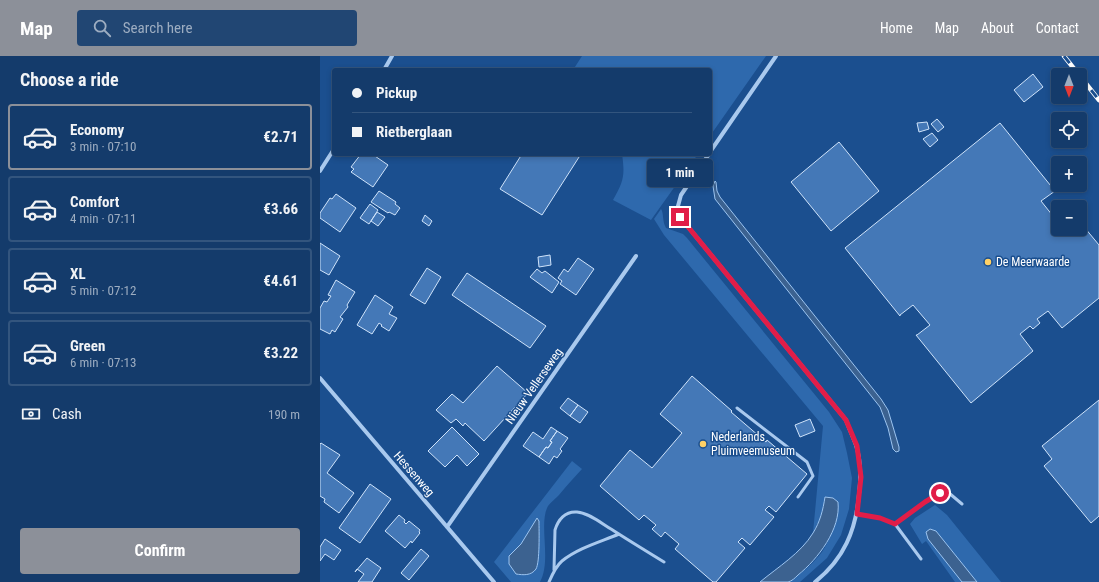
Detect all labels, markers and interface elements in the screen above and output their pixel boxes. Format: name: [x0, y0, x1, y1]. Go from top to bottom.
search box: [77, 10, 357, 46]
text: Map: [20, 17, 53, 40]
icon: search: [91, 17, 113, 39]
text: Search here: [123, 19, 193, 37]
text: Home: [880, 20, 913, 36]
text: Map: [935, 20, 959, 36]
text: About: [981, 20, 1014, 36]
text: Contact: [1036, 20, 1079, 36]
north arrow: [1051, 68, 1087, 104]
map controls: [1051, 68, 1087, 236]
text: Choose a ride: [20, 69, 119, 90]
text: Pickup: [376, 84, 417, 102]
button: locate: [1051, 112, 1087, 148]
icon: car: [22, 119, 58, 155]
text: Economy: [70, 121, 124, 139]
text: Rietberglaan: [376, 123, 452, 141]
text: €2.71: [263, 128, 298, 146]
text: 3 min · 07:10: [70, 139, 136, 154]
button: +: [1051, 156, 1087, 192]
callout: 1 min: [647, 159, 713, 187]
text: 1 min: [666, 165, 694, 180]
icon: car: [22, 191, 58, 227]
text: Comfort: [70, 193, 119, 211]
text: €3.66: [263, 200, 298, 218]
button: −: [1051, 200, 1087, 236]
route end: [671, 208, 689, 226]
text: 4 min · 07:11: [70, 211, 136, 226]
place label: De Meerwaarde: [996, 255, 1070, 269]
marker: De Meerwaarde: [983, 257, 993, 267]
icon: car: [22, 263, 58, 299]
text: XL: [70, 265, 86, 283]
text: €4.61: [263, 272, 298, 290]
text: 5 min · 07:12: [70, 283, 136, 298]
icon: car: [22, 335, 58, 371]
text: Green: [70, 337, 105, 355]
text: €3.22: [263, 344, 298, 362]
street label: Nieuw Vellerseweg: [503, 345, 565, 427]
text: 6 min · 07:13: [70, 355, 136, 370]
icon: cash: [20, 403, 42, 425]
text: Cash: [52, 405, 82, 423]
text: 190 m: [268, 407, 300, 422]
place label: Nederlands Pluimveemuseum: [711, 430, 795, 458]
marker: Nederlands Pluimveemuseum: [698, 439, 708, 449]
street label: Hessenweg: [391, 449, 437, 499]
route start: [931, 484, 949, 502]
button: Confirm: [20, 528, 300, 574]

